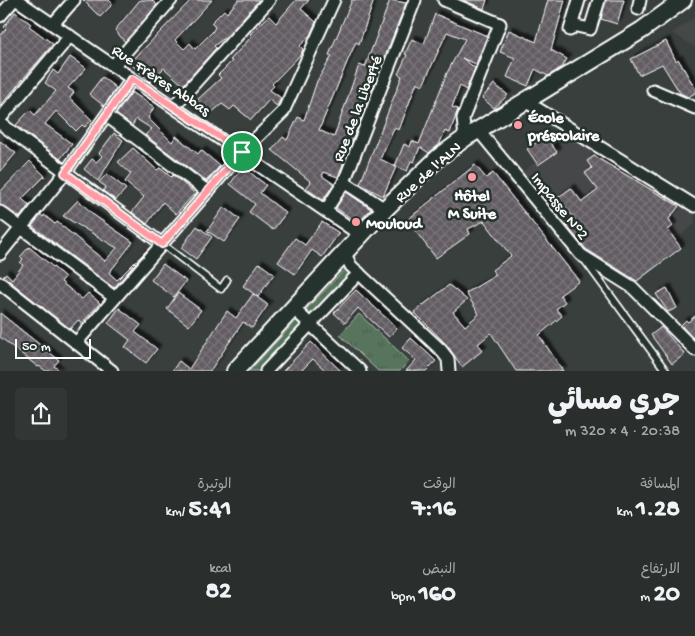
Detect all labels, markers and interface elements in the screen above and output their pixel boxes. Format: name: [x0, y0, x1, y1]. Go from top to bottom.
street label: Rue Frères Abbas: [107, 42, 214, 122]
street label: Rue de la Liberté: [330, 53, 388, 165]
place label: École préscolaire: [527, 109, 600, 147]
marker: École préscolaire: [512, 119, 524, 131]
pin: [221, 131, 263, 173]
icon: arrive: [228, 138, 256, 166]
street label: Rue de l'ALN: [392, 139, 466, 208]
street label: Impasse N°2: [525, 170, 591, 245]
marker: Hôtel M Suite: [466, 171, 478, 183]
place label: Hôtel M Suite: [448, 188, 497, 225]
marker: Mouloud: [350, 216, 362, 228]
place label: Mouloud: [366, 216, 423, 235]
scale bar: [15, 336, 91, 359]
text: 50 m: [22, 339, 51, 356]
text: جري مسائي: [548, 387, 680, 420]
button: share: [15, 388, 67, 440]
text: 20:38 · 4 × 320 m: [565, 423, 680, 442]
text: الوتيرة: [198, 477, 231, 494]
text: الوقت: [423, 477, 456, 494]
text: المسافة: [640, 477, 680, 494]
text: 5:41: [188, 496, 231, 525]
text: 7:16: [412, 496, 456, 525]
text: 1.28: [636, 496, 680, 525]
text: /km: [166, 504, 188, 521]
text: km: [617, 504, 636, 521]
text: kcal: [209, 561, 231, 578]
text: النبض: [422, 562, 456, 579]
text: الارتفاع: [641, 562, 680, 579]
text: 82: [205, 578, 231, 607]
text: 160: [419, 581, 456, 610]
text: 20: [654, 581, 680, 610]
text: bpm: [391, 589, 419, 606]
text: m: [640, 589, 654, 606]

